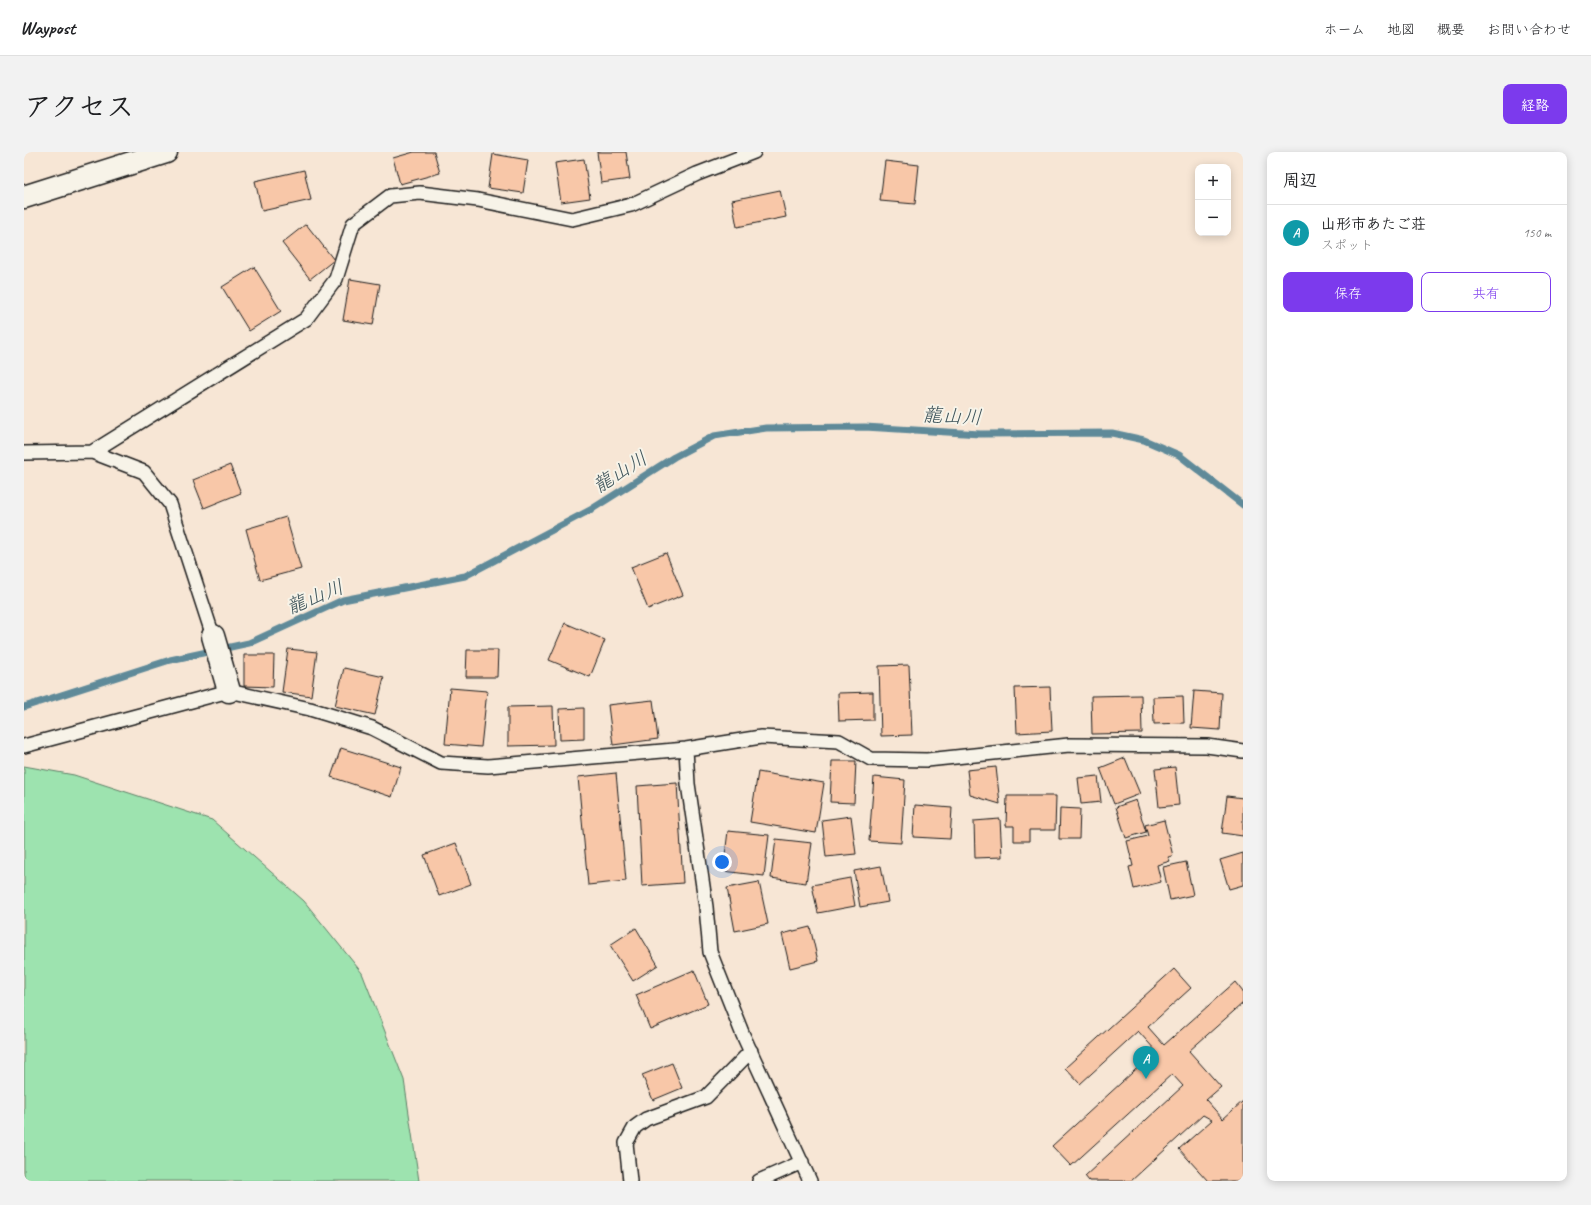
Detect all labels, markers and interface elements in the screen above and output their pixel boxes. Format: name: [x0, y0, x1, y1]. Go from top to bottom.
text: Waypost: [20, 16, 75, 40]
text: ホーム: [1324, 21, 1365, 38]
text: 地図: [1387, 21, 1415, 38]
text: 概要: [1437, 21, 1465, 38]
text: お問い合わせ: [1487, 21, 1571, 38]
button: 経路: [1503, 84, 1567, 124]
text: アクセス: [24, 89, 134, 124]
map controls: [1195, 164, 1231, 236]
button: +: [1195, 164, 1231, 200]
text: 周辺: [1283, 170, 1317, 191]
button: −: [1195, 200, 1231, 236]
text: 山形市あたご荘: [1321, 215, 1426, 234]
text: A: [1293, 225, 1299, 241]
text: 150 m: [1523, 225, 1551, 241]
text: スポット: [1321, 237, 1373, 253]
button: 保存: [1283, 272, 1413, 312]
button: 共有: [1421, 272, 1551, 312]
water label: 龍山川: [921, 402, 983, 430]
water label: 龍山川: [588, 446, 652, 498]
water label: 龍山川: [283, 574, 347, 620]
your location: [712, 852, 732, 872]
pin: A: [1133, 1046, 1159, 1079]

